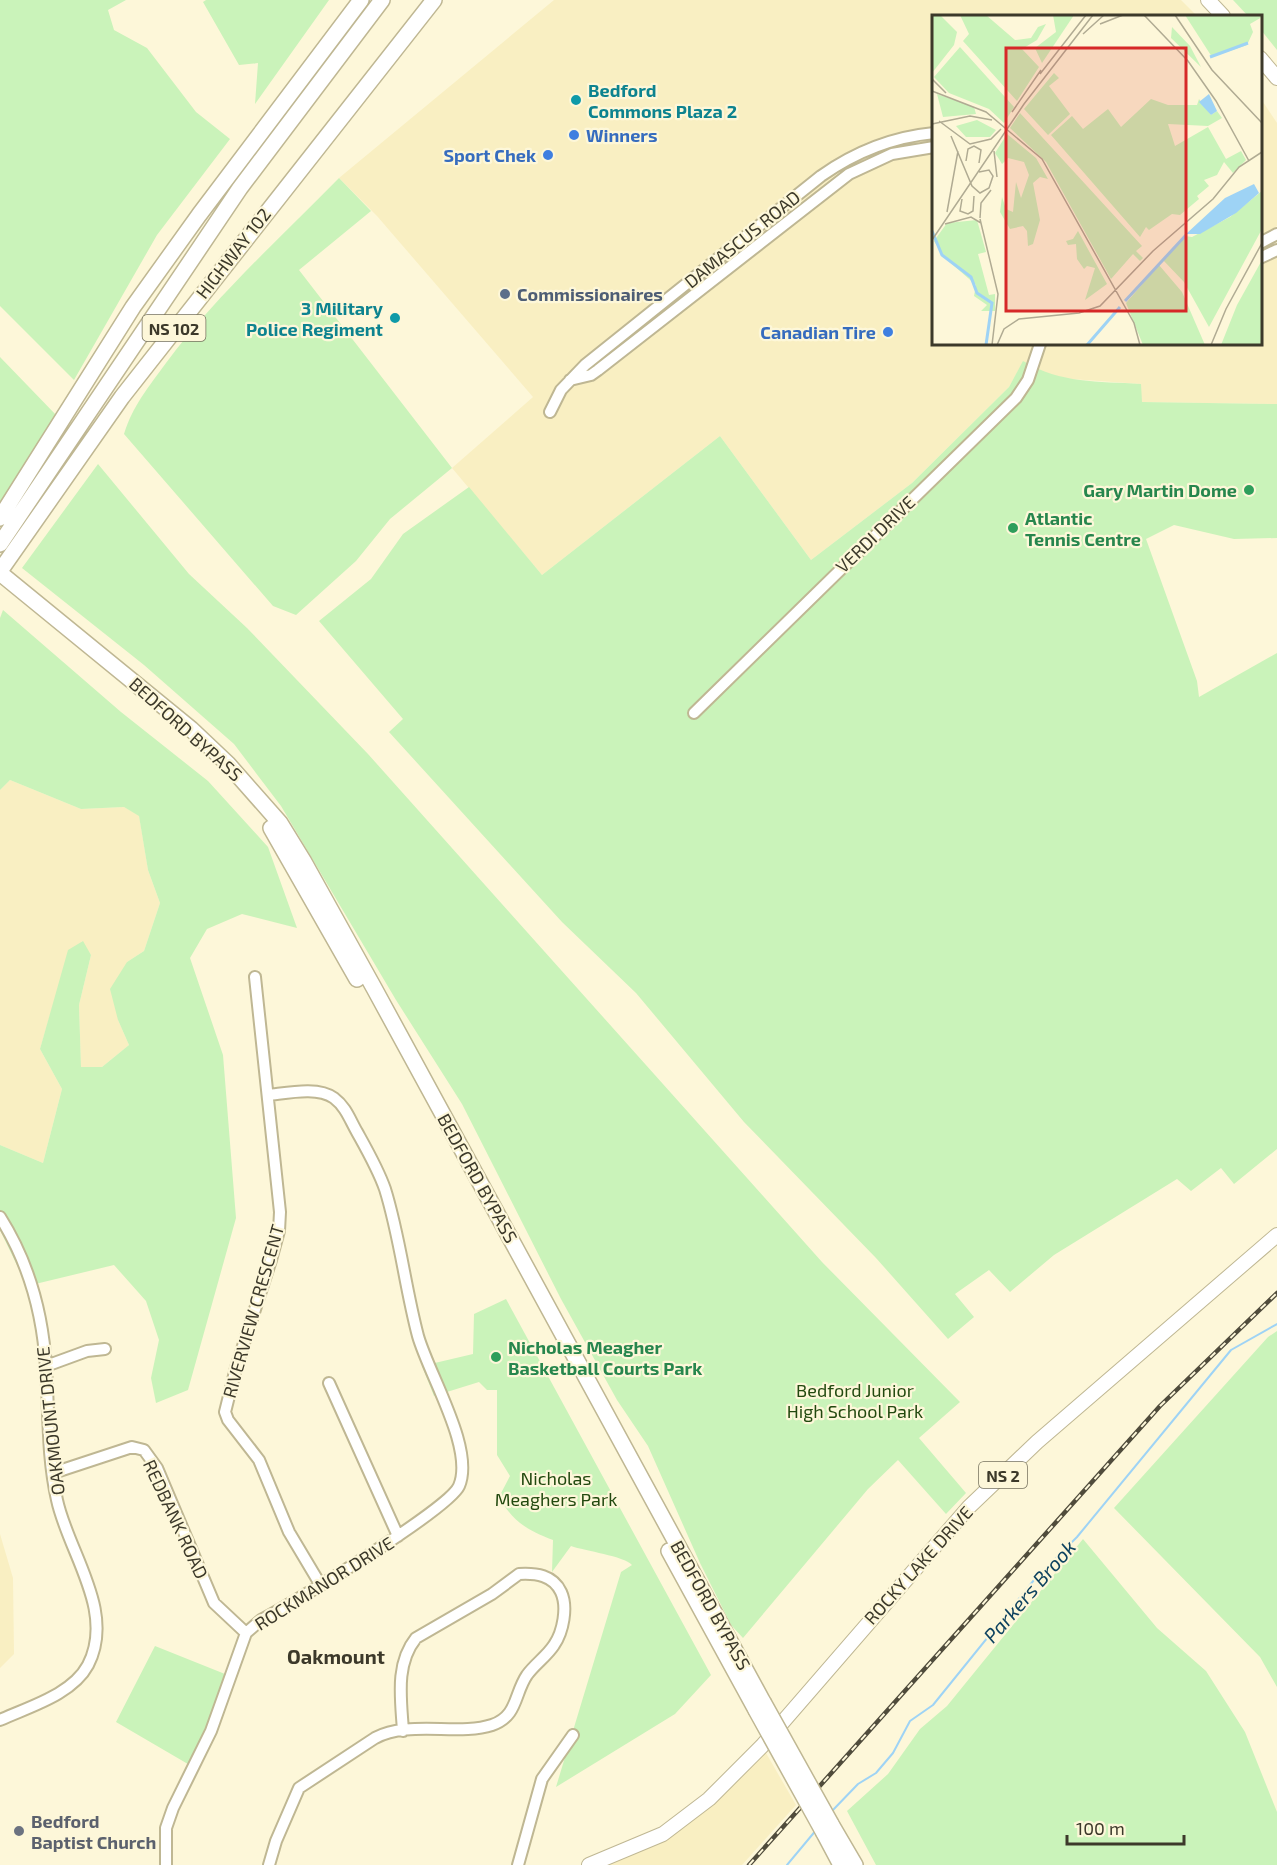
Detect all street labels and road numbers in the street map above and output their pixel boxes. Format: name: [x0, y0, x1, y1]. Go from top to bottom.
street label: DAMASCUS ROAD: [680, 186, 804, 292]
street label: HIGHWAY 102: [191, 203, 275, 303]
road number: NS 102: [142, 315, 206, 341]
street label: VERDI DRIVE: [831, 491, 919, 577]
street label: BEDFORD BYPASS: [125, 672, 247, 786]
street label: BEDFORD BYPASS: [433, 1109, 523, 1247]
street label: RIVERVIEW CRESCENT: [218, 1221, 288, 1400]
street label: OAKMOUNT DRIVE: [31, 1346, 69, 1496]
street label: REDBANK ROAD: [139, 1456, 213, 1582]
road number: NS 2: [979, 1462, 1027, 1488]
street label: ROCKY LAKE DRIVE: [859, 1501, 977, 1629]
street label: ROCKMANOR DRIVE: [250, 1531, 398, 1635]
street label: BEDFORD BYPASS: [666, 1536, 756, 1674]

